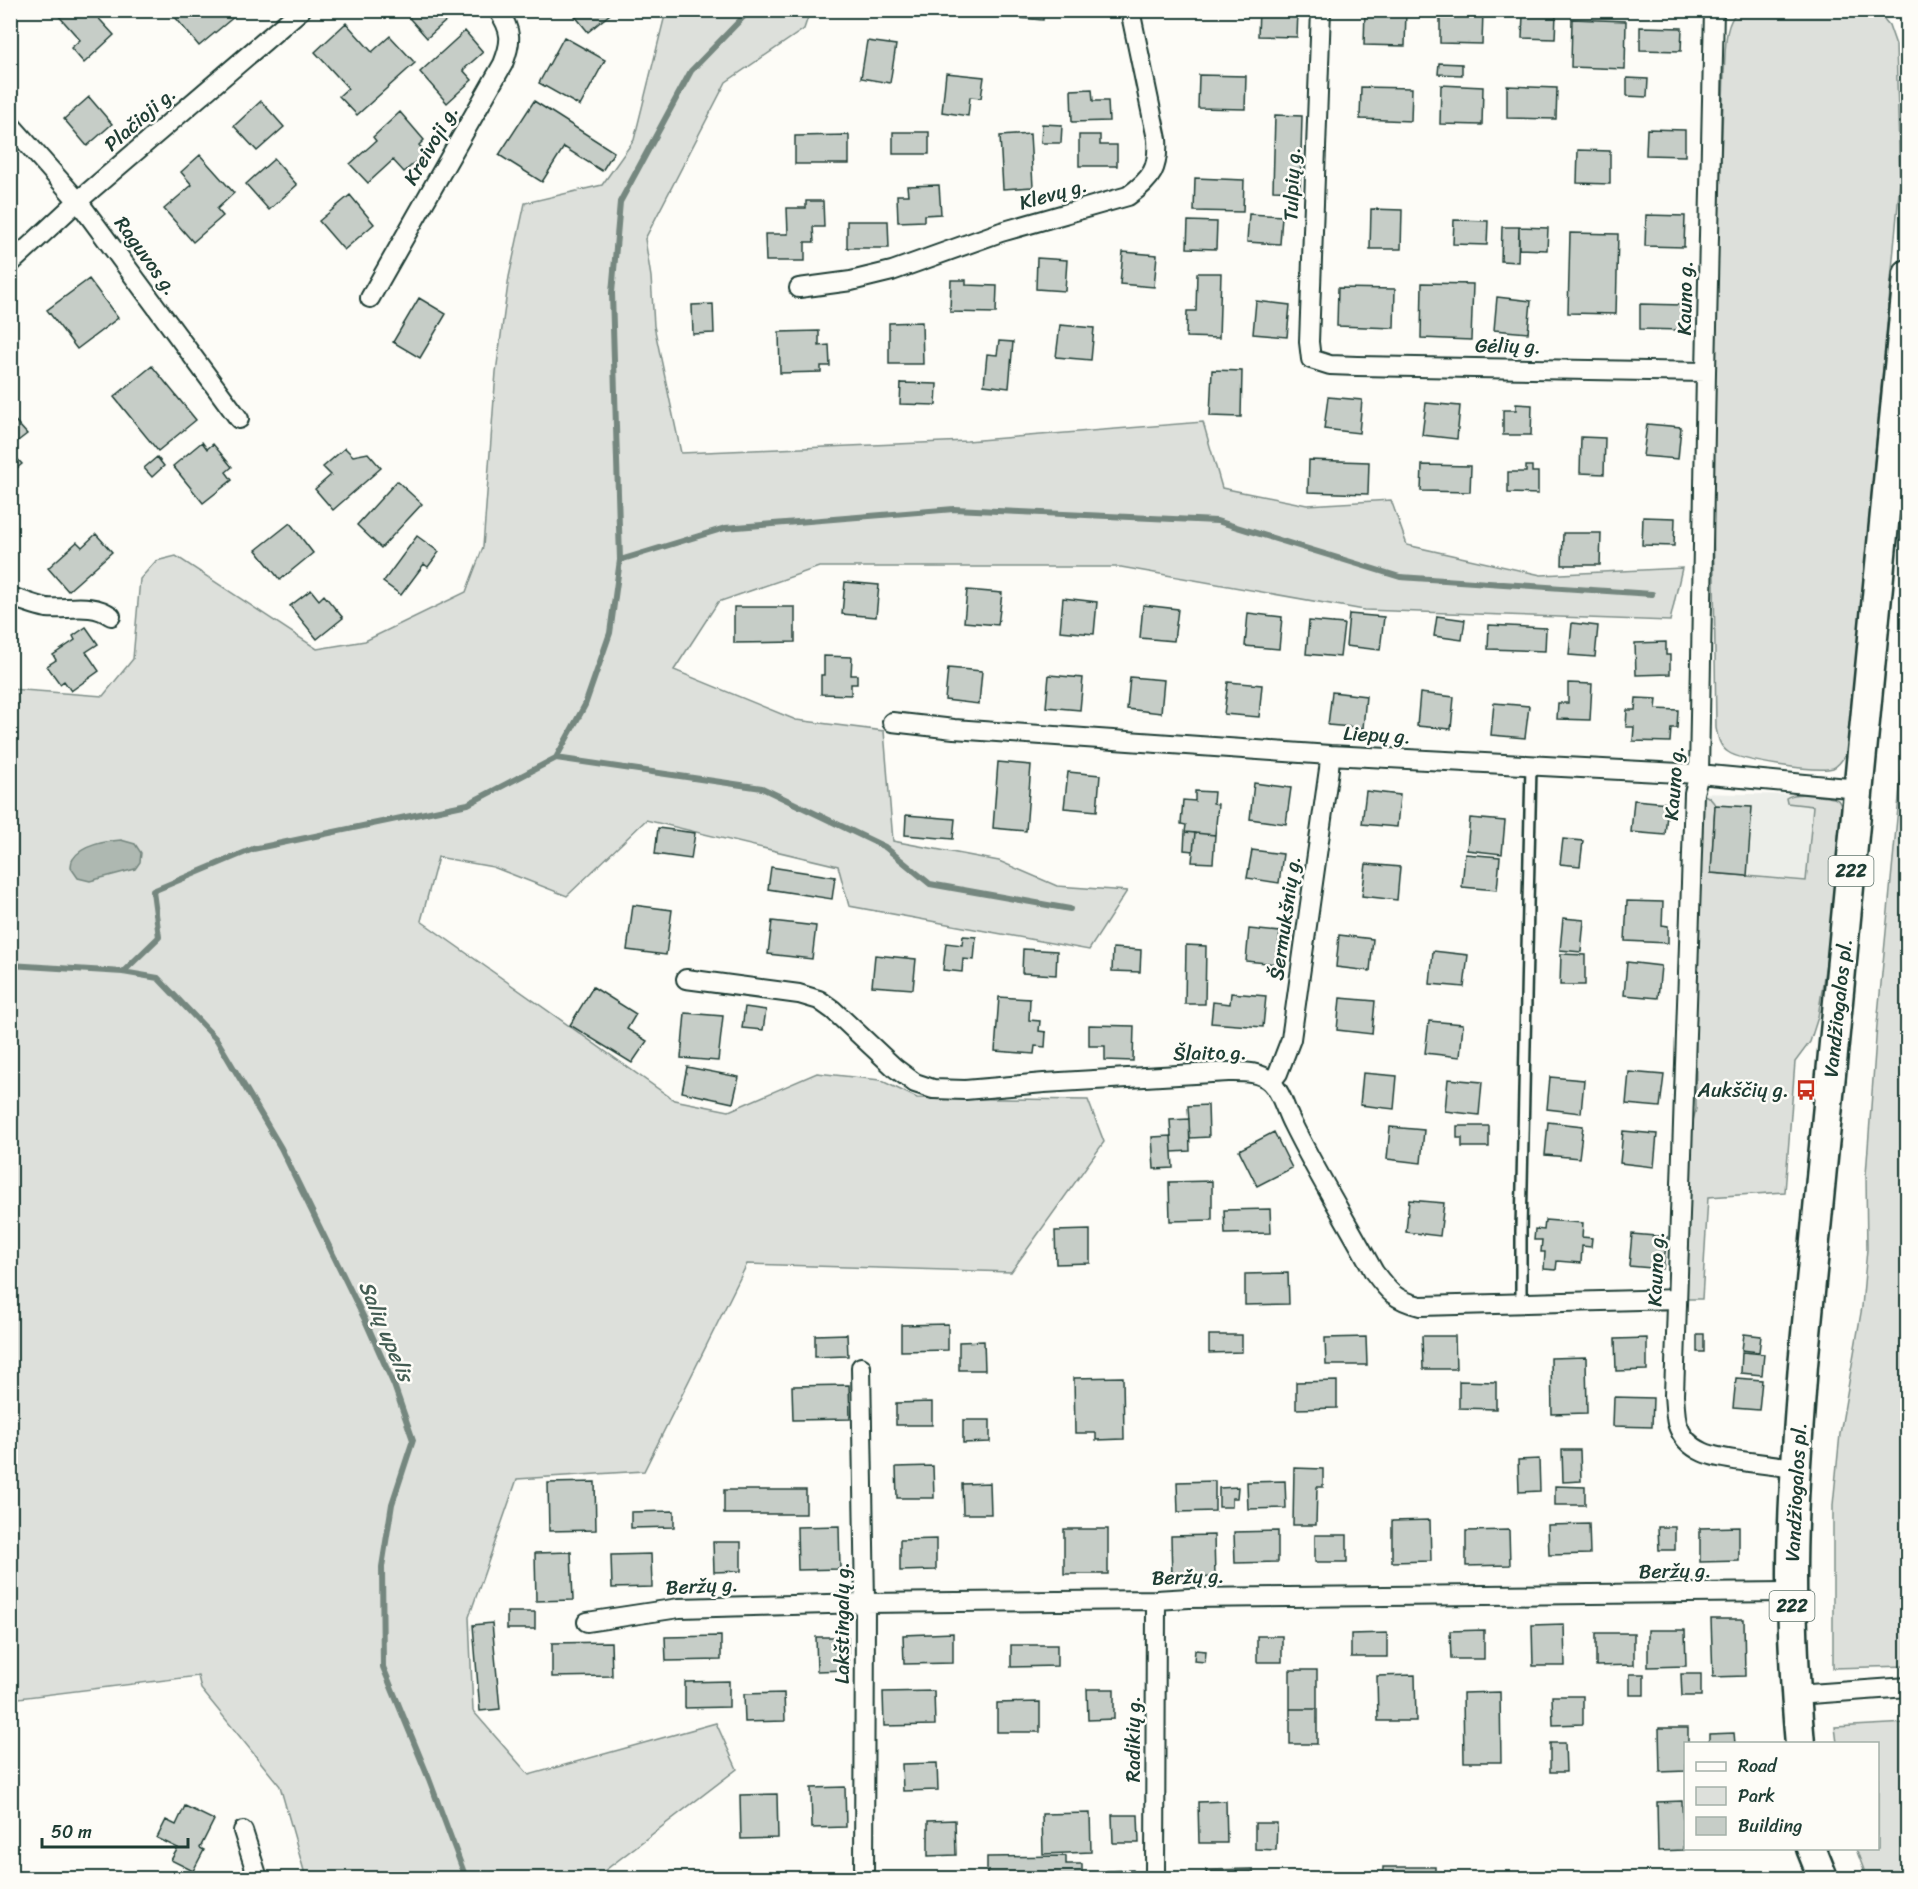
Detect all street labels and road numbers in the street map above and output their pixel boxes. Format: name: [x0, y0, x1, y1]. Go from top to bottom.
street label: Plačioji g.: [96, 77, 184, 161]
street label: Kreivoji g.: [394, 98, 468, 192]
street label: Tulpių g.: [1273, 146, 1311, 222]
street label: Klevų g.: [1015, 168, 1091, 220]
street label: Raguvos g.: [105, 209, 187, 303]
street label: Kauno g.: [1667, 260, 1703, 336]
street label: Gėlių g.: [1475, 328, 1541, 364]
street label: Liepų g.: [1342, 716, 1412, 754]
street label: Kauno g.: [1654, 744, 1694, 822]
street label: Šermukšnių g.: [1259, 854, 1311, 982]
road number: 222: [1828, 856, 1874, 886]
street label: Vandžiogalos pl.: [1813, 937, 1863, 1079]
street label: Šlaito g.: [1173, 1035, 1247, 1071]
street label: Kauno g.: [1637, 1231, 1675, 1307]
street label: Vandžiogalos pl.: [1775, 1421, 1817, 1563]
street label: Beržų g.: [1638, 1553, 1712, 1589]
street label: Beržų g.: [1151, 1558, 1225, 1596]
street label: Lakštingalų g.: [825, 1562, 860, 1684]
street label: Beržų g.: [665, 1567, 739, 1605]
road number: 222: [1770, 1591, 1814, 1621]
street label: Radikių g.: [1116, 1696, 1151, 1782]

